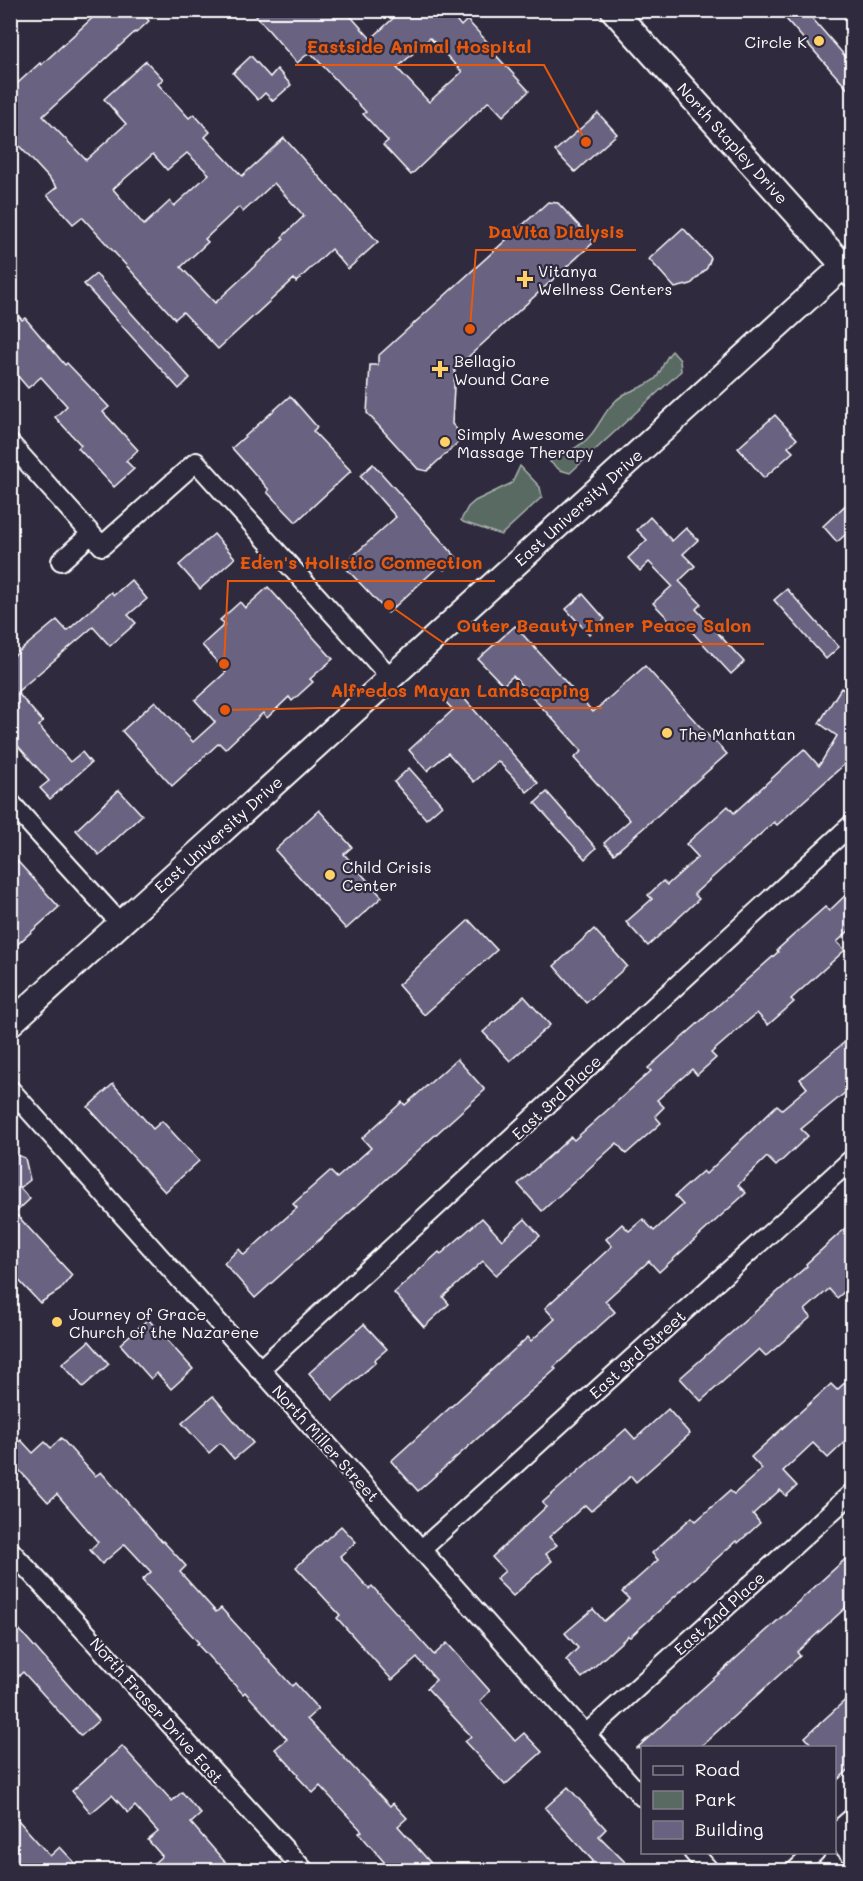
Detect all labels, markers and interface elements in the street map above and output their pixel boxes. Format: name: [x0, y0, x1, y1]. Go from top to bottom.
callout: Eastside Animal Hospital: [295, 29, 544, 65]
place label: Circle K: [744, 31, 807, 52]
text: Eastside Animal Hospital: [307, 34, 531, 58]
marker: Circle K: [812, 34, 826, 48]
street label: North Stapley Drive: [673, 78, 793, 208]
callout: DaVita Dialysis: [476, 214, 636, 250]
text: DaVita Dialysis: [488, 219, 624, 243]
place label: Vitanya Wellness Centers: [538, 260, 672, 299]
marker: Vitanya Wellness Centers: [516, 270, 534, 288]
place label: Bellagio Wound Care: [454, 350, 550, 389]
marker: Bellagio Wound Care: [431, 360, 449, 378]
place label: Simply Awesome Massage Therapy: [457, 423, 594, 462]
marker: Simply Awesome Massage Therapy: [438, 435, 452, 449]
street label: East University Drive: [510, 444, 646, 570]
callout: Eden's Holistic Connection: [228, 545, 495, 581]
text: Eden's Holistic Connection: [240, 550, 482, 574]
callout: Outer Beauty Inner Peace Salon: [445, 608, 764, 644]
text: Outer Beauty Inner Peace Salon: [457, 613, 751, 637]
callout: Alfredos Mayan Landscaping: [319, 672, 602, 708]
text: Alfredos Mayan Landscaping: [331, 678, 590, 702]
place label: The Manhattan: [679, 723, 795, 744]
marker: The Manhattan: [660, 726, 674, 740]
street label: East University Drive: [150, 771, 286, 897]
place label: Child Crisis Center: [342, 856, 431, 895]
marker: Child Crisis Center: [323, 868, 337, 882]
street label: East 3rd Place: [507, 1050, 605, 1144]
place label: Journey of Grace Church of the Nazarene: [69, 1303, 259, 1342]
street label: East 3rd Street: [584, 1305, 690, 1403]
marker: Journey of Grace Church of the Nazarene: [50, 1315, 64, 1329]
street label: North Miller Street: [268, 1380, 384, 1506]
street label: East 2nd Place: [669, 1567, 769, 1659]
street label: North Fraser Drive East: [86, 1633, 228, 1787]
legend: [641, 1746, 836, 1854]
text: Road: [695, 1757, 740, 1781]
text: Park: [695, 1787, 736, 1811]
text: Building: [695, 1817, 763, 1841]

